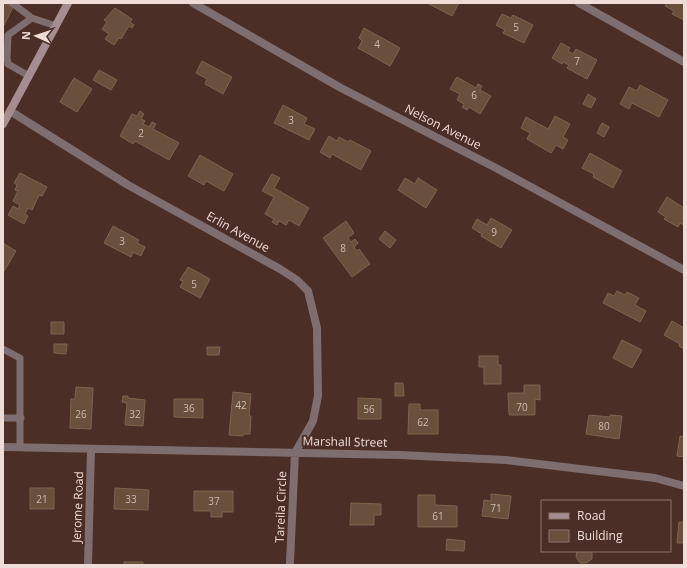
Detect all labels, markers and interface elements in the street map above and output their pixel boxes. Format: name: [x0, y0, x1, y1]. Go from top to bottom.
north arrow: [16, 16, 56, 56]
house number: 5: [513, 20, 519, 34]
text: N: [18, 31, 33, 40]
house number: 4: [374, 37, 380, 51]
house number: 7: [574, 54, 580, 68]
house number: 6: [471, 88, 477, 102]
street label: Nelson Avenue: [402, 100, 485, 153]
house number: 3: [288, 113, 294, 127]
house number: 2: [138, 126, 144, 140]
street label: Erlin Avenue: [204, 207, 273, 256]
house number: 9: [491, 225, 497, 239]
house number: 3: [119, 234, 125, 248]
house number: 8: [340, 241, 346, 255]
house number: 5: [191, 277, 197, 291]
house number: 42: [235, 398, 247, 412]
house number: 70: [516, 400, 528, 414]
house number: 36: [183, 401, 195, 415]
house number: 56: [363, 402, 375, 416]
house number: 26: [75, 407, 87, 421]
house number: 32: [129, 407, 141, 421]
house number: 62: [417, 415, 429, 429]
house number: 80: [598, 419, 610, 433]
street label: Marshall Street: [302, 432, 388, 451]
street label: Jerome Road: [68, 471, 87, 544]
street label: Tareila Circle: [271, 471, 290, 543]
house number: 21: [36, 492, 48, 506]
house number: 33: [125, 492, 137, 506]
house number: 37: [208, 494, 220, 508]
legend: [541, 500, 671, 552]
house number: 71: [490, 501, 502, 515]
text: Road: [577, 507, 606, 524]
house number: 61: [432, 509, 444, 523]
text: Building: [577, 527, 623, 544]

